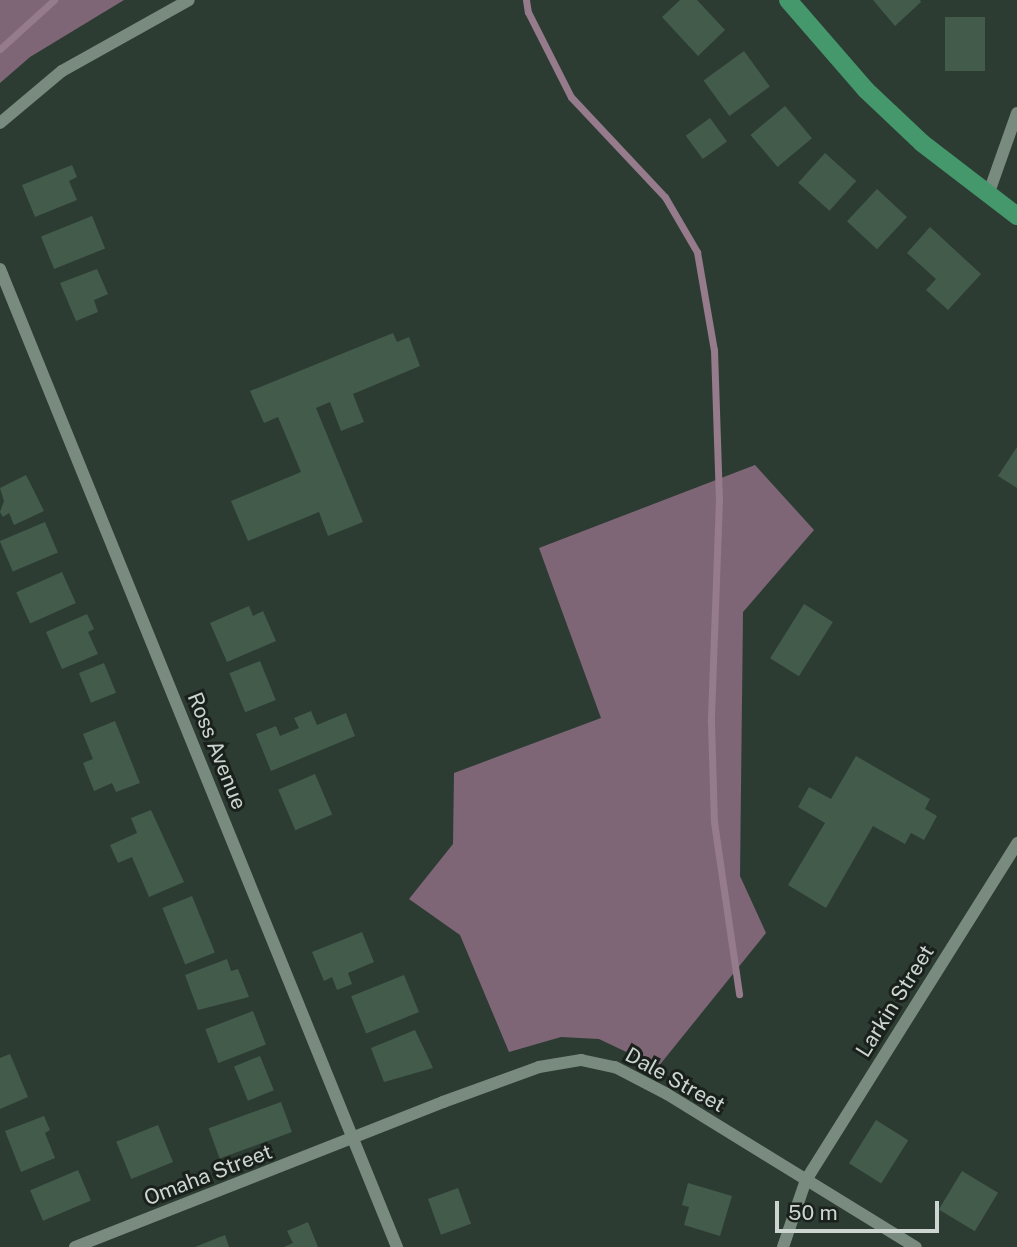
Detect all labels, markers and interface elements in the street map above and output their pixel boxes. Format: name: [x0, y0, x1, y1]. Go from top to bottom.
street label: Ross Avenue: [182, 689, 252, 813]
street label: Larkin Street: [851, 940, 939, 1062]
street label: Dale Street: [621, 1042, 729, 1118]
street label: Omaha Street: [140, 1139, 276, 1211]
scale bar: [779, 1188, 944, 1232]
text: 50 m: [788, 1200, 838, 1225]

